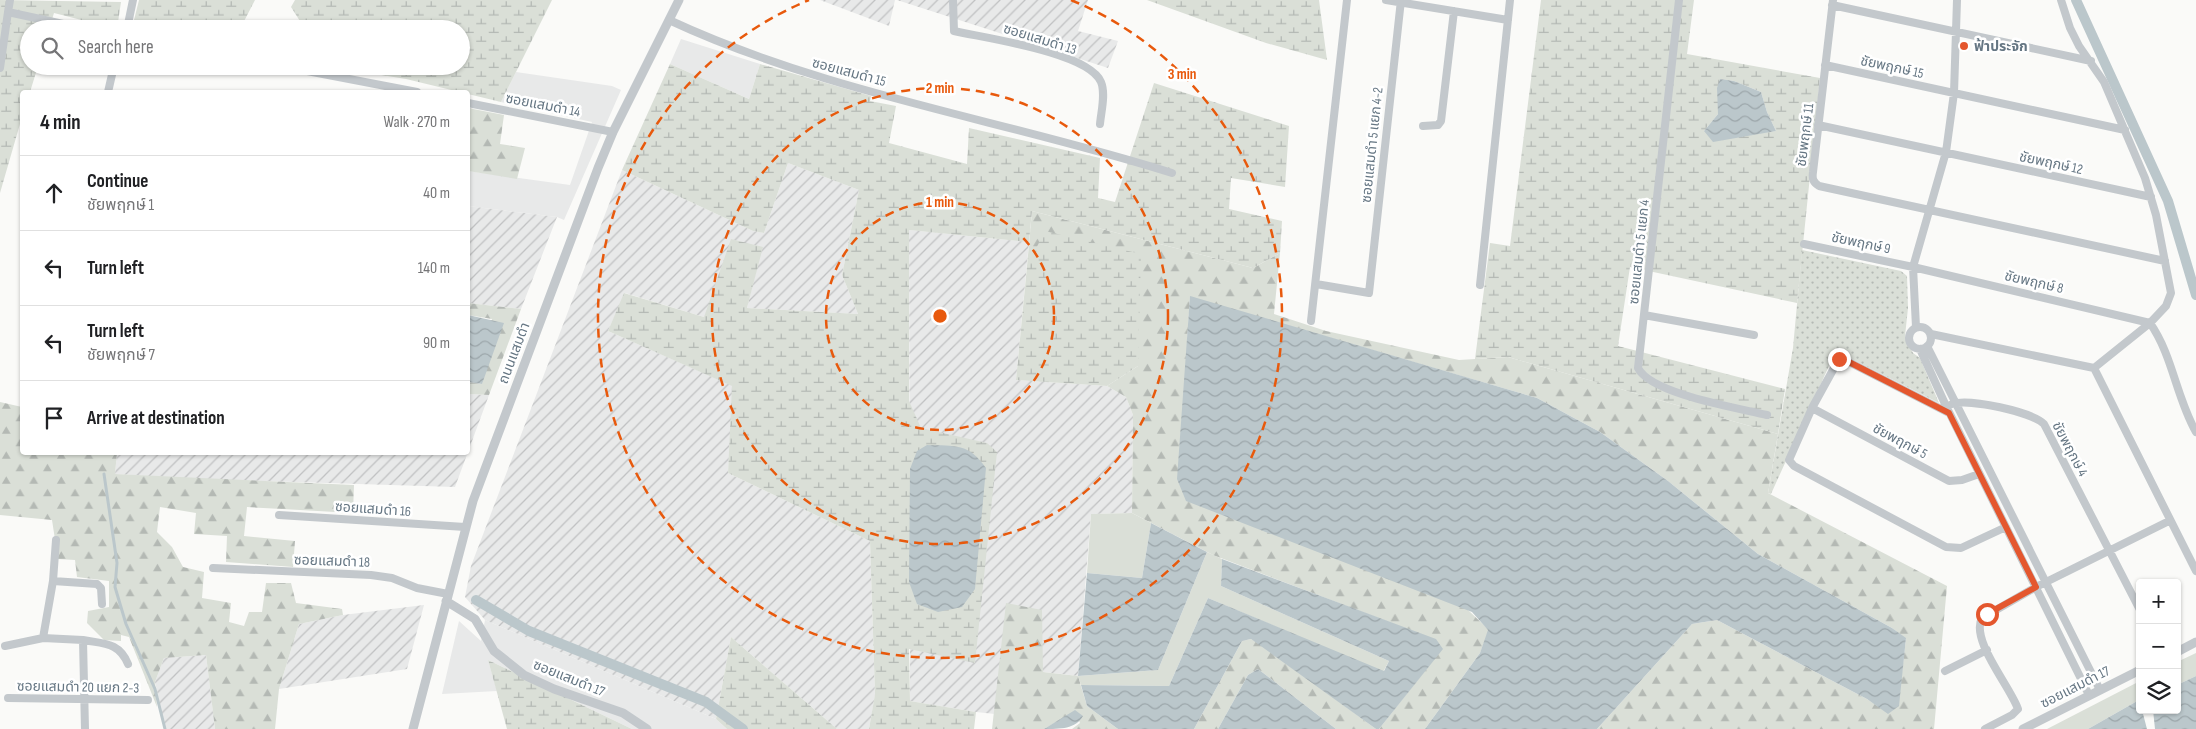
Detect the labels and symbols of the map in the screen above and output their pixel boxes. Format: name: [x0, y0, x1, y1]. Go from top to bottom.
street label: ซอยแสมดำ 13: [1001, 20, 1079, 58]
place label: ฟ้าประจัก: [1974, 38, 2028, 55]
marker: ฟ้าประจัก: [1958, 40, 1970, 52]
street label: ชัยพฤกษ์ 15: [1859, 52, 1926, 82]
street label: ซอยแสมดำ 15: [810, 54, 888, 90]
text: 3 min: [1168, 65, 1196, 84]
text: 2 min: [926, 79, 954, 98]
street label: ซอยแสมดำ 5 แยก 4-2: [1357, 86, 1387, 204]
street label: ซอยแสมดำ 14: [504, 89, 582, 121]
street label: ชัยพฤกษ์ 11: [1793, 102, 1817, 168]
street label: ชัยพฤกษ์ 12: [2018, 148, 2085, 178]
text: 1 min: [926, 193, 954, 212]
street label: ซอยแสมดำ 5 แยก 4: [1625, 199, 1653, 305]
street label: ชัยพฤกษ์ 9: [1830, 228, 1892, 258]
street label: ชัยพฤกษ์ 8: [2003, 267, 2065, 297]
centre of rings: [931, 307, 949, 325]
street label: ถนนแสมดำ: [495, 320, 533, 386]
route end: [1828, 348, 1851, 371]
street label: ชัยพฤกษ์ 4: [2048, 419, 2092, 479]
street label: ชัยพฤกษ์ 5: [1870, 420, 1931, 463]
street label: ซอยแสมดำ 16: [334, 498, 412, 520]
street label: ซอยแสมดำ 18: [294, 551, 370, 571]
route start: [1976, 603, 1999, 626]
street label: ซอยแสมดำ 17: [531, 656, 608, 700]
street label: ซอยแสมดำ 17: [2037, 662, 2113, 712]
street label: ซอยแสมดำ 20 แยก 2-3: [17, 677, 140, 697]

